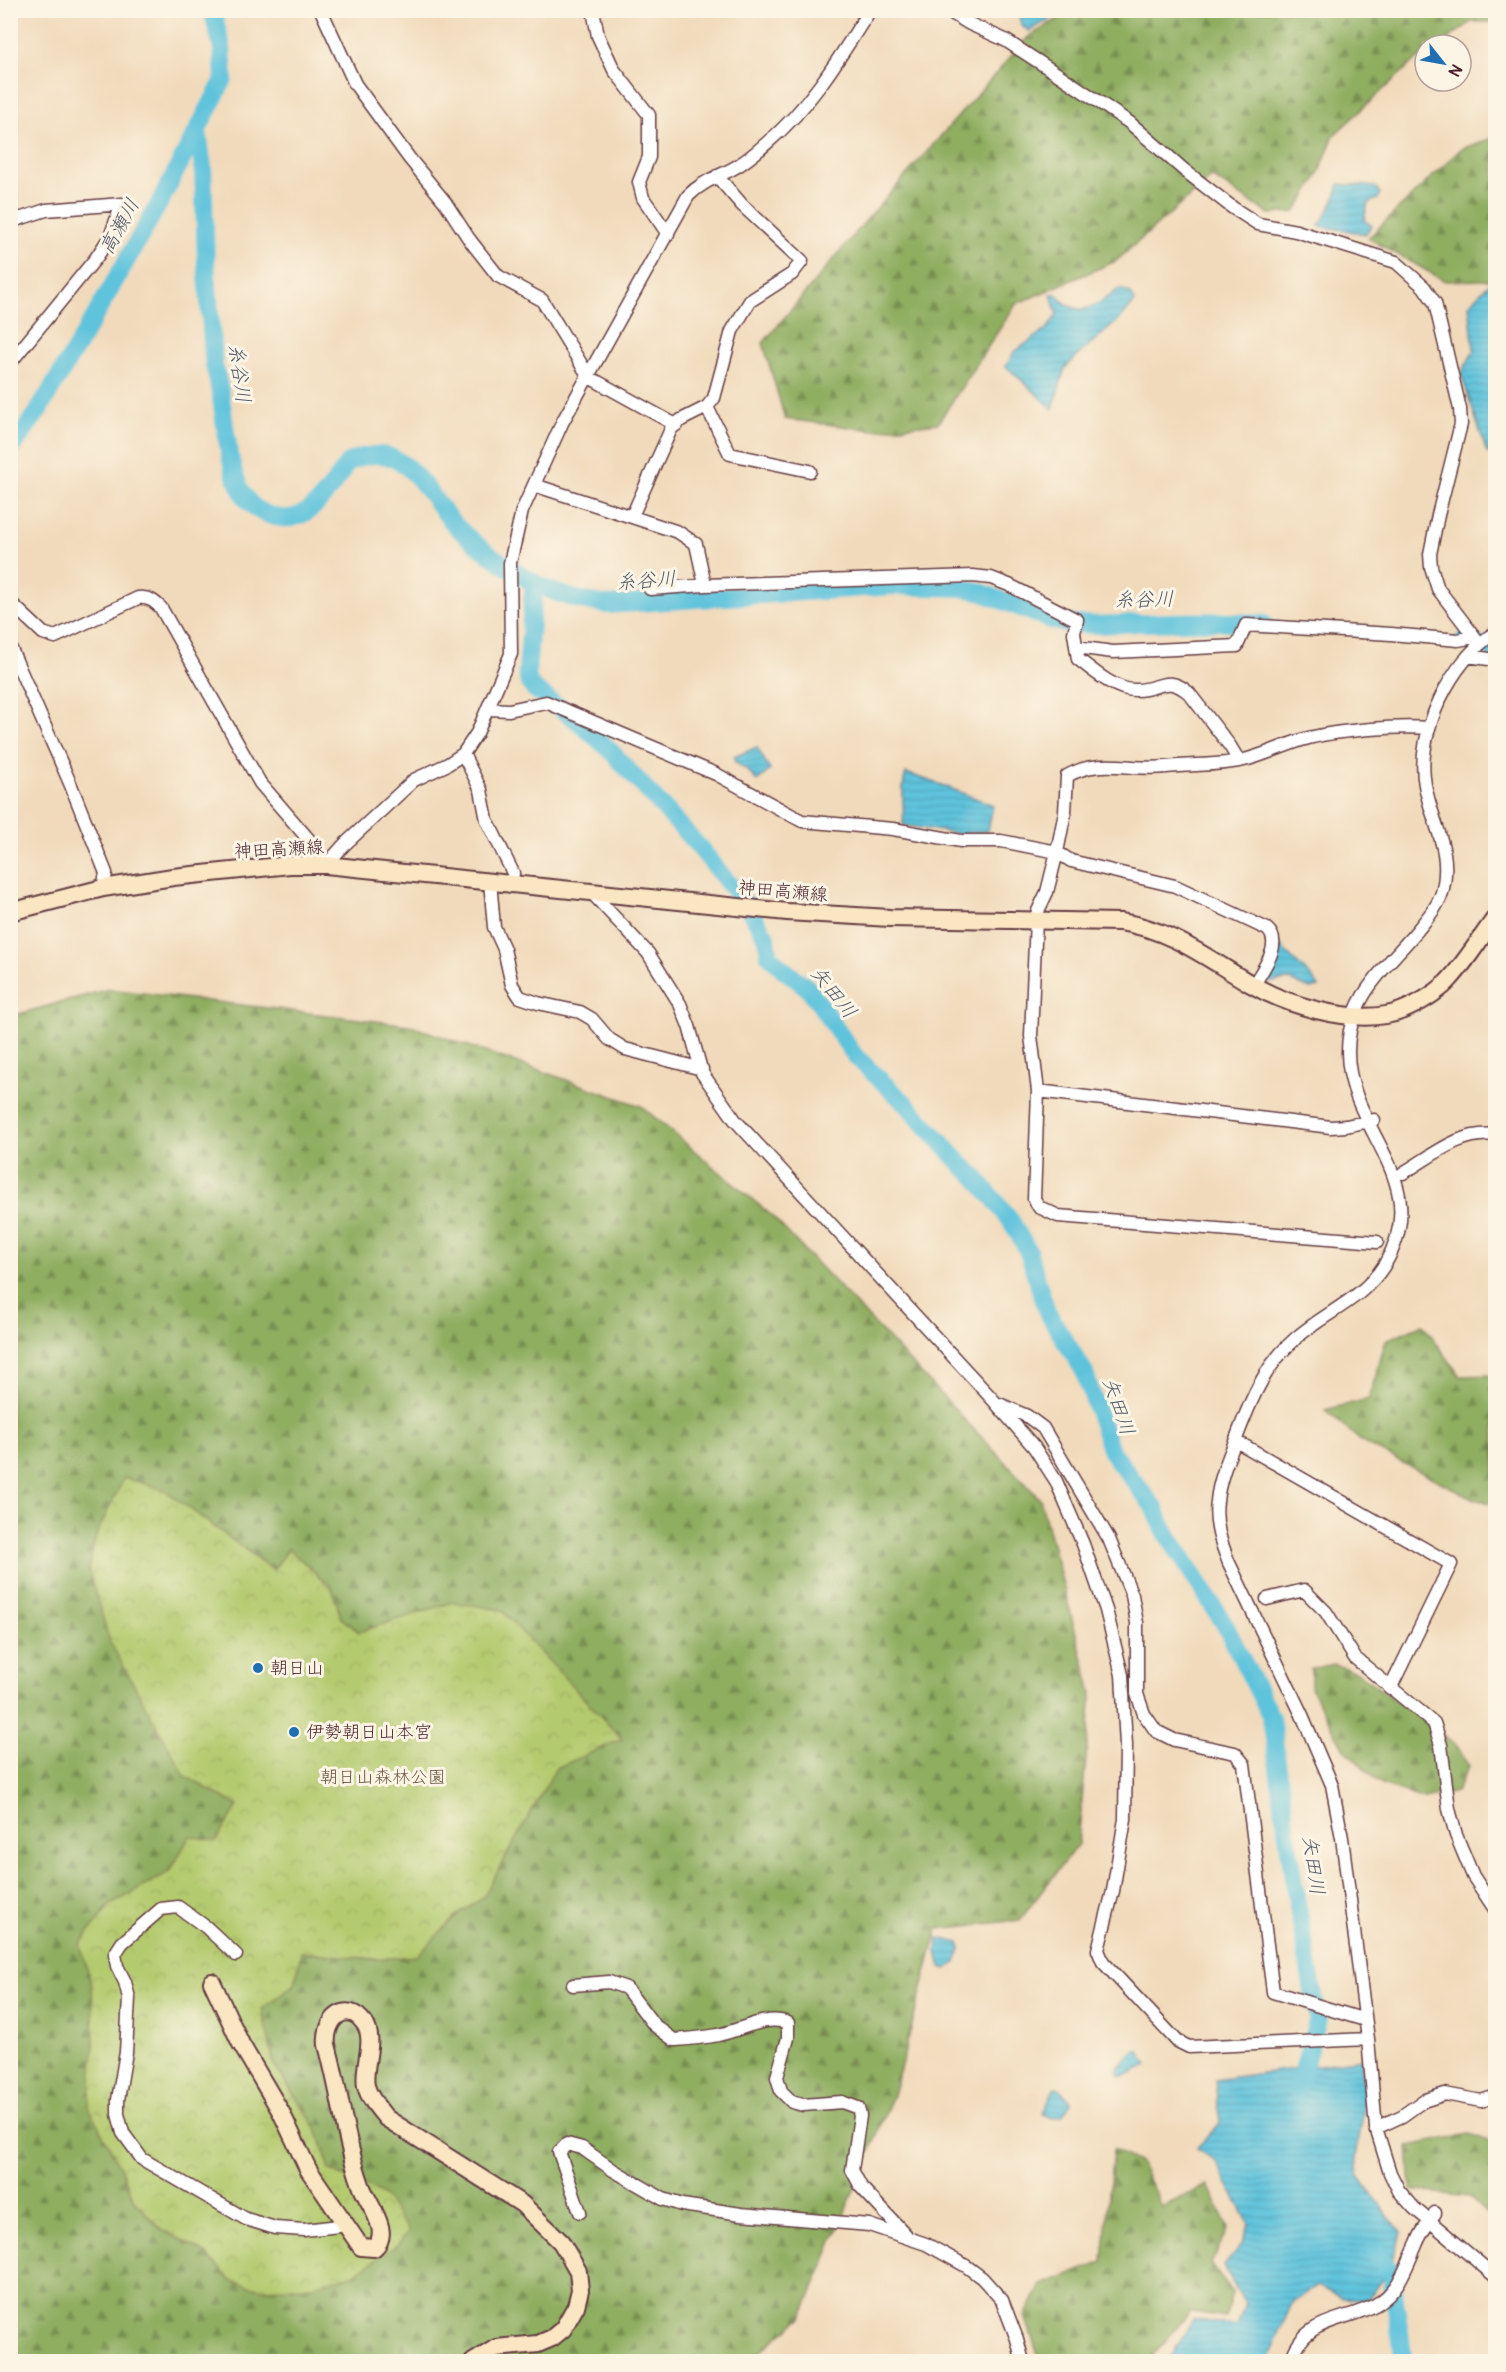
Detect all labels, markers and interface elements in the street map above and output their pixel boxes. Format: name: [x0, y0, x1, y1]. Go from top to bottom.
north arrow: [1413, 33, 1473, 93]
text: N: [1444, 60, 1466, 80]
water label: 高瀬川: [94, 194, 145, 259]
water label: 糸谷川: [223, 342, 256, 405]
water label: 糸谷川: [615, 566, 677, 595]
water label: 糸谷川: [1114, 586, 1174, 613]
street label: 神田高瀬線: [233, 836, 325, 863]
street label: 神田高瀬線: [737, 876, 829, 907]
water label: 矢田川: [805, 961, 862, 1023]
water label: 矢田川: [1097, 1374, 1140, 1439]
place label: 朝日山: [270, 1657, 324, 1680]
marker: 朝日山: [251, 1661, 265, 1675]
place label: 伊勢朝日山本宮: [306, 1721, 432, 1744]
marker: 伊勢朝日山本宮: [287, 1725, 301, 1739]
park label: 朝日山森林公園: [320, 1766, 446, 1789]
water label: 矢田川: [1297, 1834, 1330, 1897]

